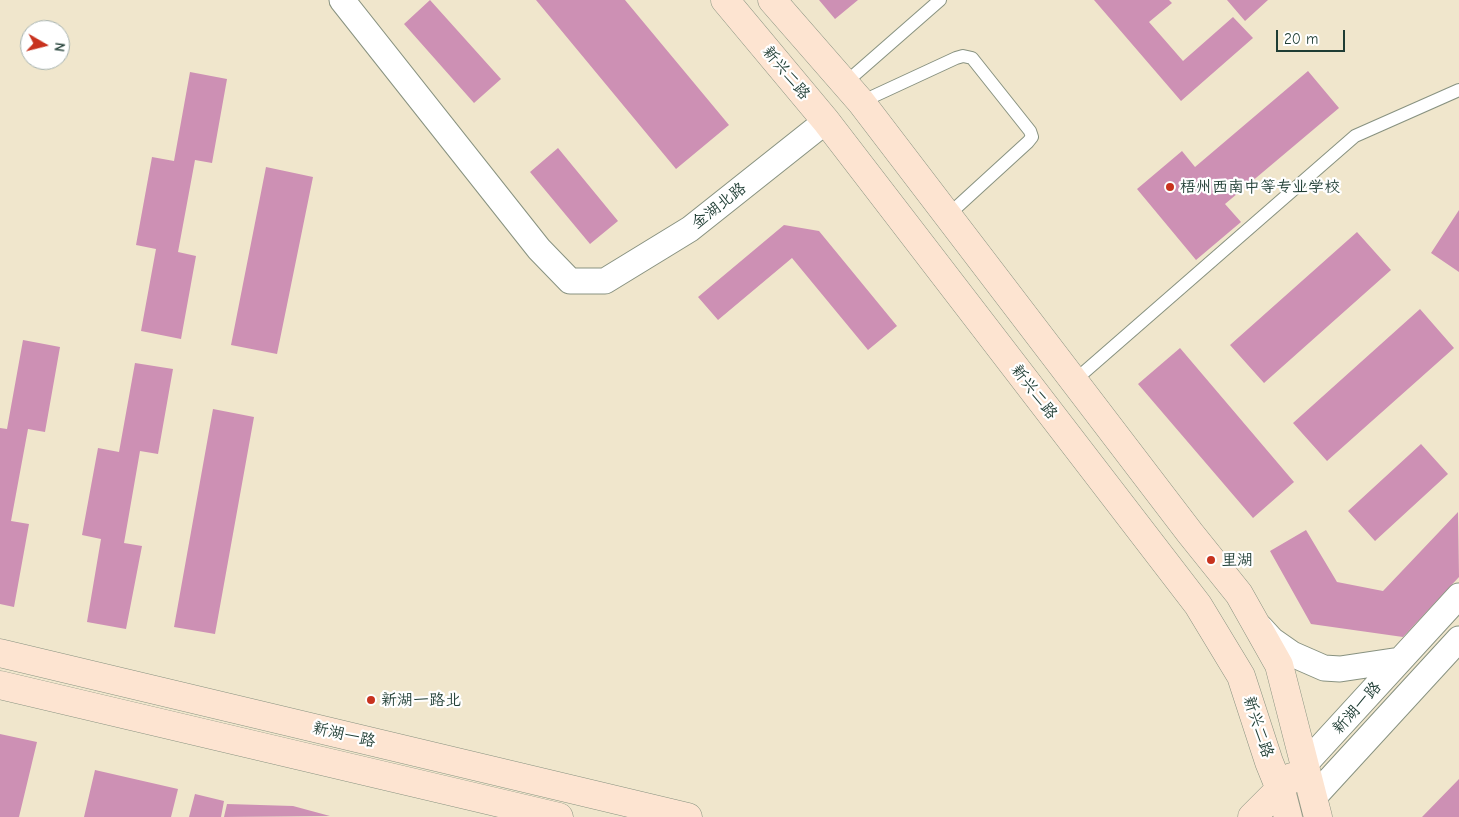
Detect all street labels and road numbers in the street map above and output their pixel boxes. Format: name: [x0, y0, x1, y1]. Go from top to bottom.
street label: 新兴二路: [758, 42, 814, 104]
street label: 金湖北路: [688, 179, 750, 233]
street label: 新兴二路: [1007, 361, 1061, 423]
street label: 新湖一路: [1328, 678, 1386, 738]
street label: 新兴二路: [1239, 694, 1277, 760]
street label: 新湖一路: [311, 718, 377, 752]

